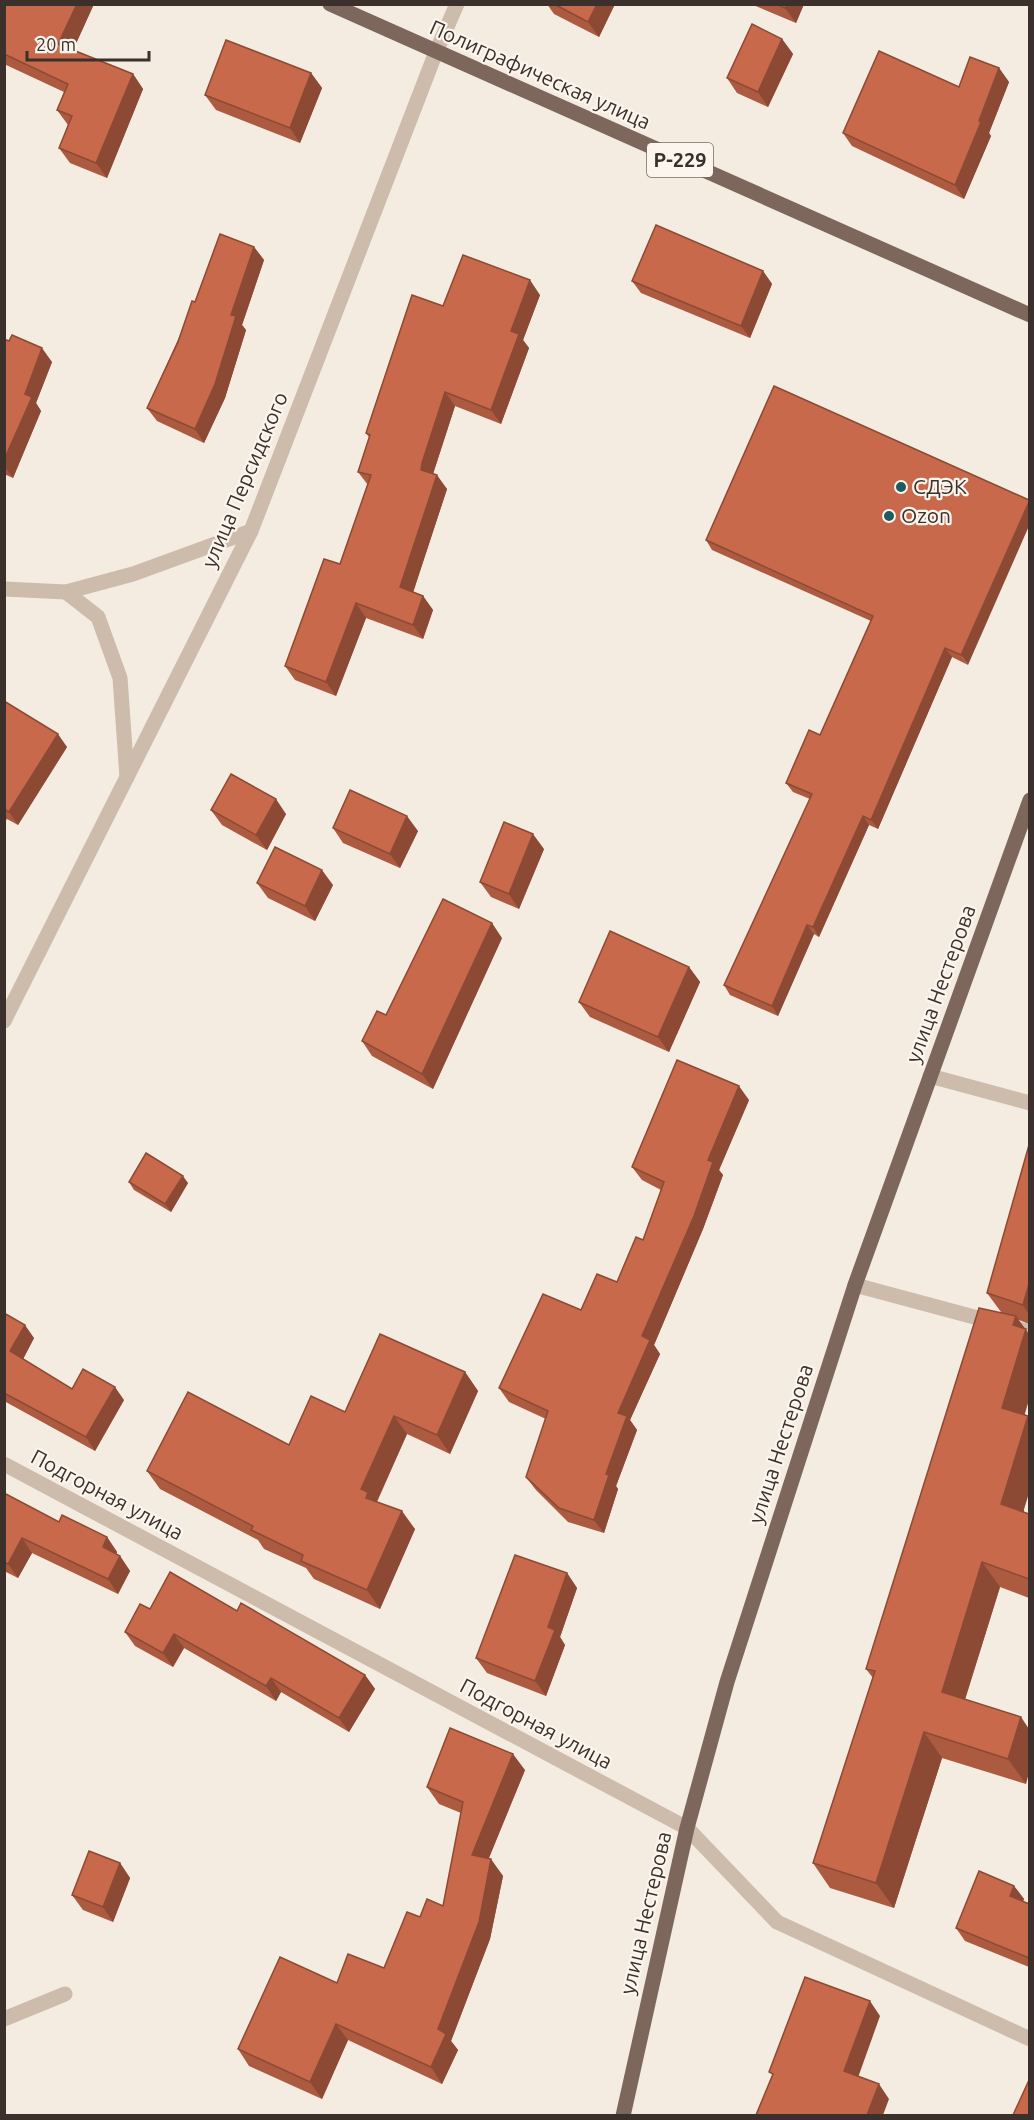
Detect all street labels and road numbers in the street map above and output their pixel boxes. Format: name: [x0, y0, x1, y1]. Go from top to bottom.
street label: Полиграфическая улица: [426, 15, 654, 134]
road number: Р-229: [647, 143, 713, 177]
street label: улица Персидского: [196, 388, 292, 571]
street label: улица Нестерова: [900, 901, 980, 1066]
street label: улица Нестерова: [743, 1361, 817, 1527]
street label: Подгорная улица: [27, 1444, 188, 1544]
street label: Подгорная улица: [456, 1673, 617, 1773]
street label: улица Нестерова: [615, 1829, 675, 1997]

